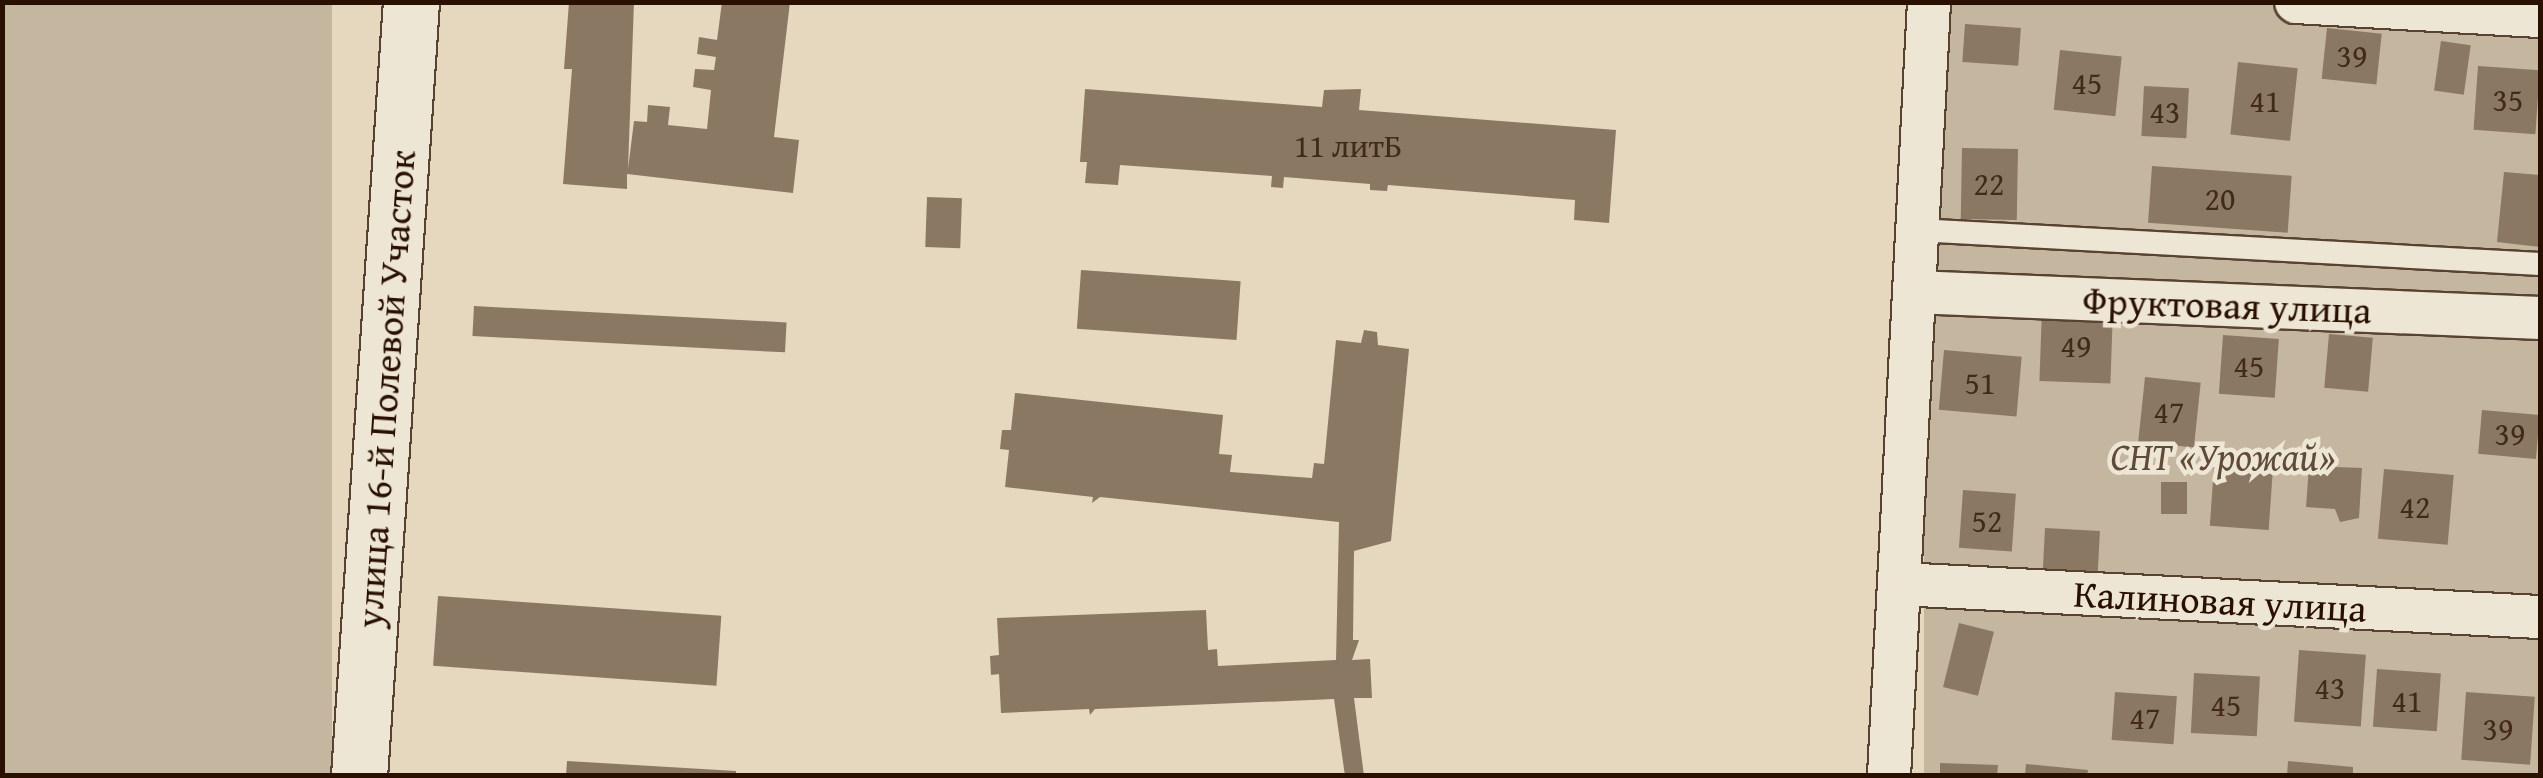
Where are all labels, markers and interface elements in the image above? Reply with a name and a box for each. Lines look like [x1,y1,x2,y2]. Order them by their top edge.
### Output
house number: 39 [2337,37,2367,75]
house number: 45 [2072,64,2102,102]
house number: 35 [2493,81,2523,119]
house number: 41 [2250,82,2280,120]
house number: 43 [2150,93,2180,131]
house number: 11 литБ [1294,127,1402,165]
street label: улица 16-й Полевой Участок [346,148,424,630]
house number: 22 [1974,165,2004,203]
house number: 20 [2205,180,2235,218]
street label: Фруктовая улица [2082,277,2372,333]
house number: 49 [2061,327,2091,365]
house number: 45 [2234,347,2264,385]
house number: 51 [1965,364,1995,402]
house number: 47 [2154,393,2184,431]
house number: 39 [2495,415,2525,453]
park label: СНТ «Урожай» [2110,434,2336,480]
house number: 42 [2400,488,2430,526]
house number: 52 [1972,502,2002,540]
street label: Калиновая улица [2072,571,2368,631]
house number: 43 [2315,669,2345,707]
house number: 41 [2392,682,2422,720]
house number: 45 [2211,686,2241,724]
house number: 47 [2130,699,2160,737]
house number: 39 [2483,710,2513,748]

